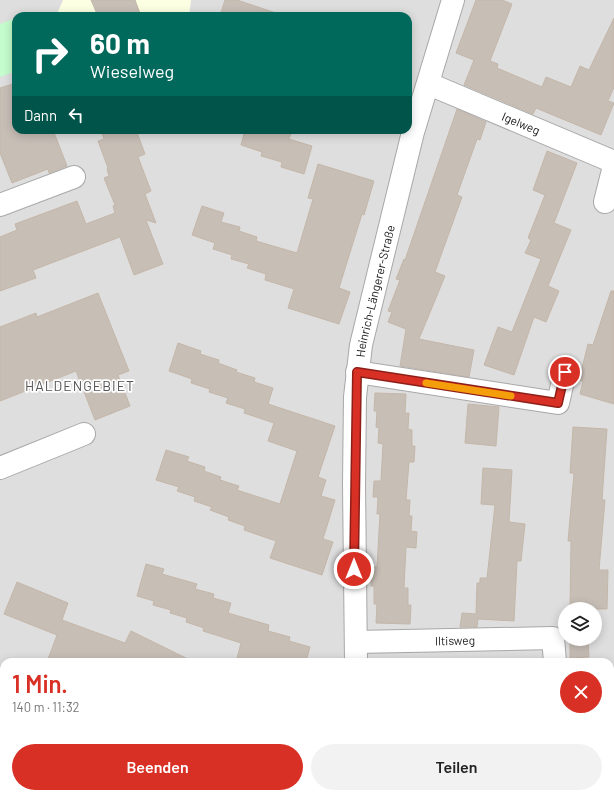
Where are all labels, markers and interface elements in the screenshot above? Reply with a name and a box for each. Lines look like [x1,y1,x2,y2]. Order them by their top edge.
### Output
text: 60 m [90,26,150,60]
icon: right [24,28,76,80]
text: Wieselweg [90,60,174,82]
icon: left [65,104,87,126]
text: Dann [24,106,57,124]
street label: Igelweg [500,109,542,137]
street label: Heinrich-Längerer-Straße [353,223,397,358]
pin [548,355,582,389]
icon: arrive [554,361,576,383]
district label: HALDENGEBIET [25,377,135,394]
position arrow [333,548,375,590]
map controls [558,602,602,646]
button: layers [558,602,602,646]
street label: Iltisweg [435,633,475,647]
text: 1 Min. [12,669,68,698]
button: close [560,671,602,713]
text: 140 m · 11:32 [12,699,80,715]
button: Beenden [12,744,303,790]
button: Teilen [311,744,602,790]

